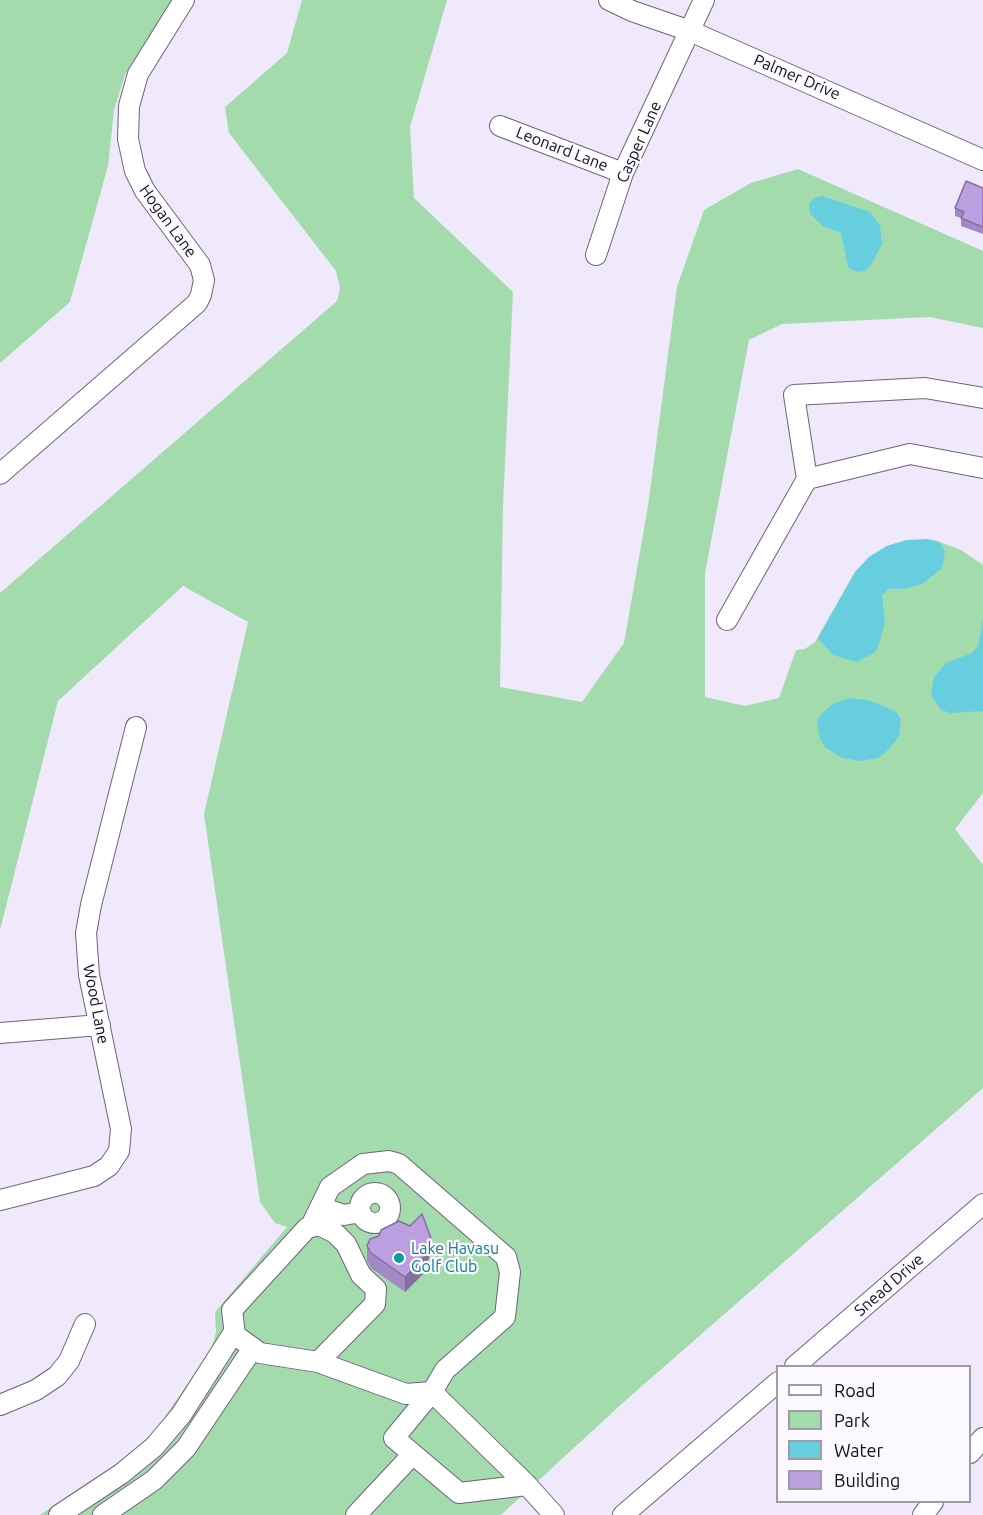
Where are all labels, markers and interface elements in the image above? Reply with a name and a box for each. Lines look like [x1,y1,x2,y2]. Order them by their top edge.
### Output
street label: Palmer Drive [751,50,843,104]
street label: Casper Lane [612,98,666,186]
street label: Leonard Lane [513,123,611,175]
street label: Hogan Lane [135,181,201,261]
street label: Wood Lane [79,963,113,1045]
place label: Lake Havasu Golf Club [411,1239,499,1277]
street label: Snead Drive [850,1250,928,1320]
marker: Lake Havasu Golf Club [392,1251,406,1265]
legend [776,1365,971,1503]
text: Road [834,1380,876,1400]
text: Park [834,1410,870,1430]
text: Water [834,1440,883,1460]
text: Building [834,1470,900,1490]

